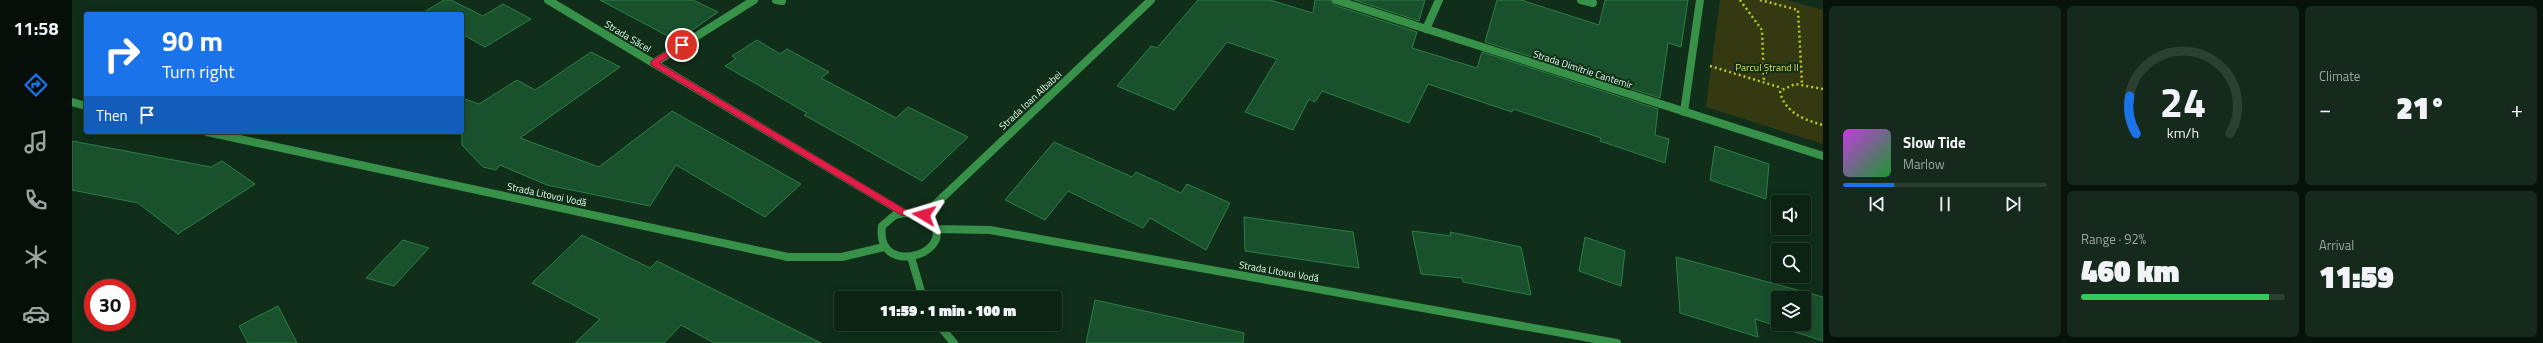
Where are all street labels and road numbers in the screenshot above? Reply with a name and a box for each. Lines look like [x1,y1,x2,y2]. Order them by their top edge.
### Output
street label: Strada Săcel [602,17,654,56]
street label: Strada Dimitrie Cantemir [1531,46,1635,93]
street label: Strada Ioan Albabei [996,67,1065,134]
street label: Strada Litovoi Vodă [506,179,588,210]
street label: Strada Litovoi Vodă [1238,257,1320,286]

